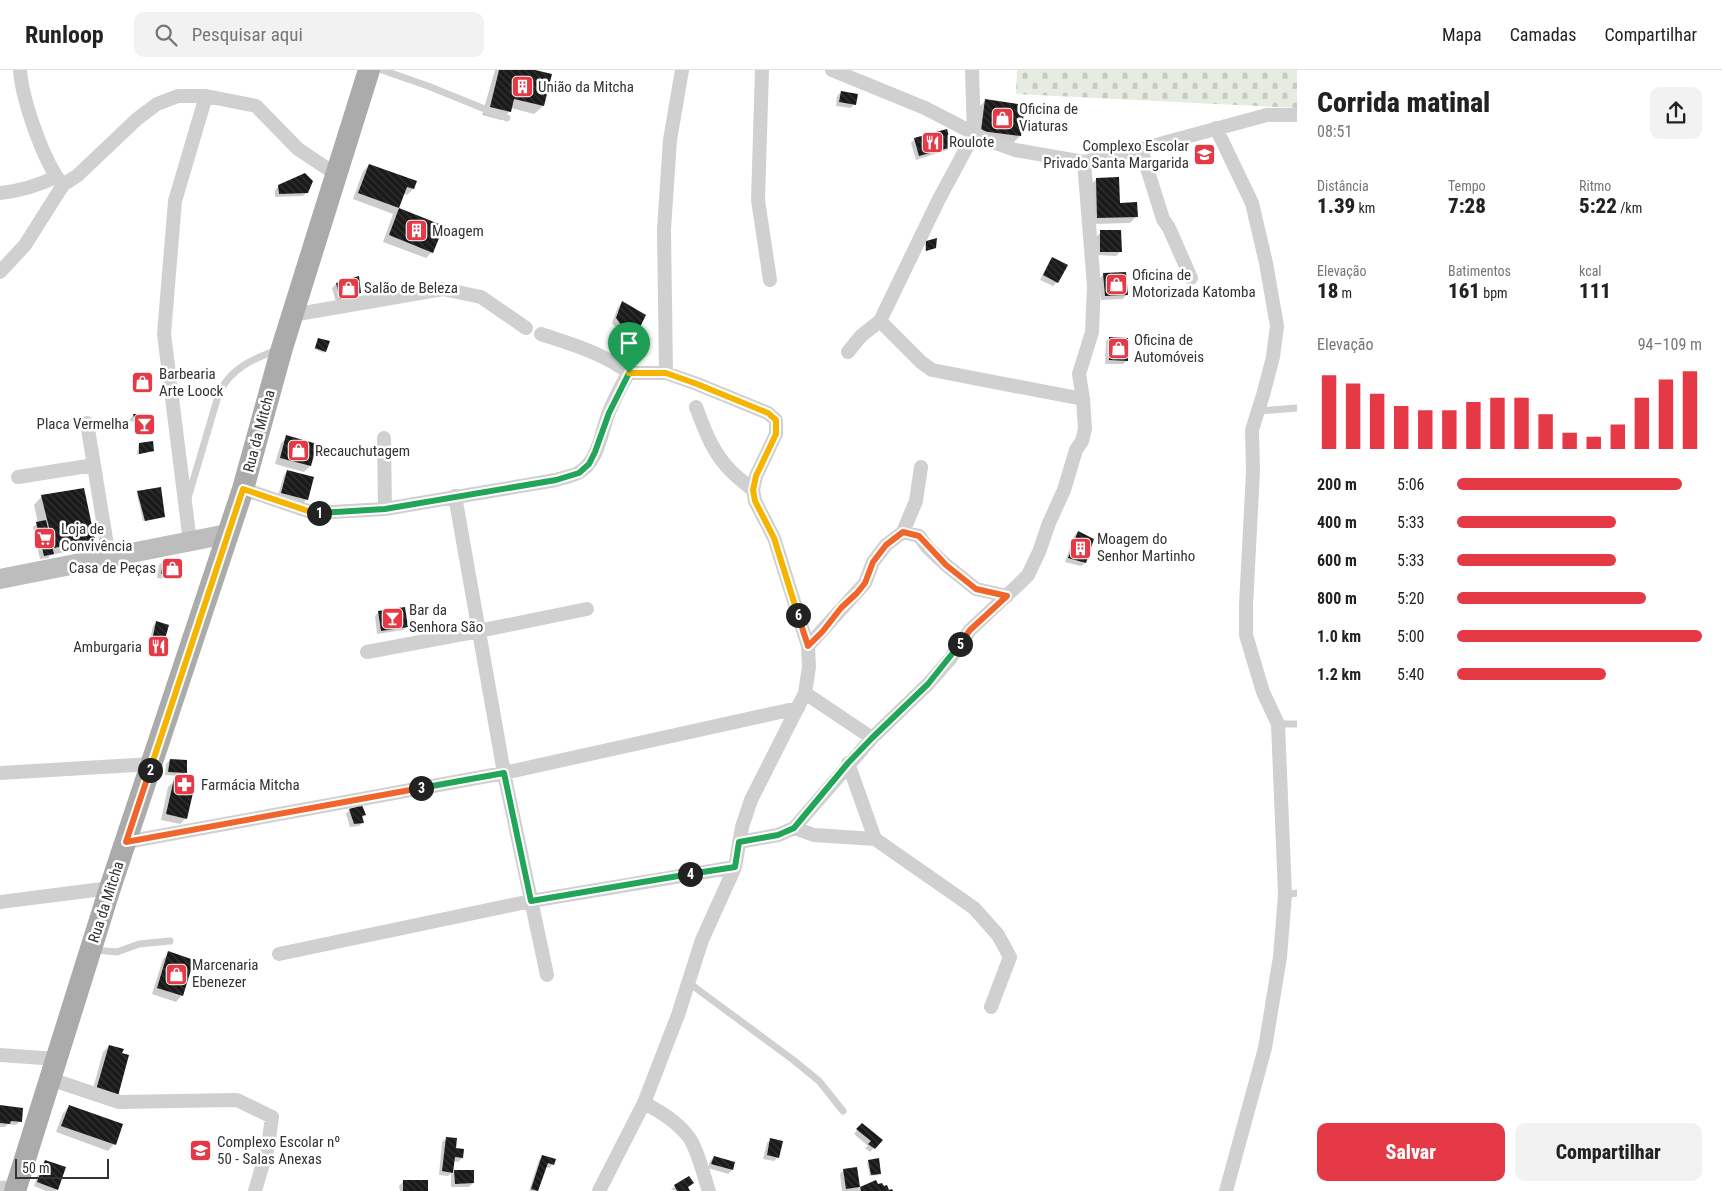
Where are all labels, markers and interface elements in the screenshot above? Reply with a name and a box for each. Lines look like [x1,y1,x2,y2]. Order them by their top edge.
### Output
search box [134,12,484,57]
text: Runloop [25,21,104,49]
icon: search [152,21,180,49]
text: Pesquisar aqui [192,23,303,46]
text: Mapa [1442,24,1482,45]
text: Camadas [1510,24,1576,45]
text: Compartilhar [1604,24,1697,45]
building icon: União da Mitcha [510,75,534,99]
place label: União da Mitcha [538,78,634,96]
text: Corrida matinal [1317,86,1490,119]
button: share [1650,87,1702,139]
place label: Oficina de Viaturas [1019,100,1078,135]
shop icon: Oficina de Viaturas [991,106,1015,130]
text: 08:51 [1317,122,1352,141]
restaurant icon: Roulote [921,130,945,154]
place label: Roulote [949,133,994,151]
place label: Complexo Escolar Privado Santa Margarida [1043,137,1189,172]
school or university icon: Complexo Escolar Privado Santa Margarida [1193,143,1217,167]
text: Distância [1317,178,1369,194]
text: Tempo [1448,178,1486,194]
text: Ritmo [1579,178,1611,194]
text: 1.39 [1317,194,1355,218]
text: 7:28 [1448,194,1486,218]
text: 5:22 [1579,194,1617,218]
text: km [1355,200,1375,216]
text: /km [1617,200,1642,216]
building icon: Moagem [404,219,428,243]
place label: Moagem [432,222,484,240]
text: Elevação [1317,263,1366,279]
text: Batimentos [1448,263,1511,279]
text: kcal [1579,263,1602,279]
place label: Oficina de Motorizada Katomba [1132,266,1256,301]
shop icon: Oficina de Motorizada Katomba [1104,272,1128,296]
shop icon: Salão de Beleza [336,276,360,300]
place label: Salão de Beleza [364,279,458,297]
text: 18 [1317,279,1338,303]
text: 161 [1448,279,1480,303]
text: 111 [1579,279,1611,303]
text: m [1338,285,1352,301]
text: bpm [1480,285,1508,301]
pin [608,322,650,373]
icon: arrive [615,329,643,357]
place label: Oficina de Automóveis [1134,331,1204,366]
text: Elevação [1317,335,1374,354]
text: 94–109 m [1638,335,1702,354]
shop icon: Oficina de Automóveis [1106,337,1130,361]
place label: Barbearia Arte Loock [159,365,224,400]
shop icon: Barbearia Arte Loock [131,371,155,395]
street label: Rua da Mitcha [239,388,279,474]
bar icon: Placa Vermelha [133,412,157,436]
place label: Placa Vermelha [37,415,129,433]
shop icon: Recauchutagem [287,439,311,463]
place label: Recauchutagem [315,442,410,460]
text: 200 m [1317,475,1357,494]
text: 5:06 [1397,475,1424,494]
pin: 1 [306,500,332,526]
text: 1 [316,505,323,521]
text: 400 m [1317,513,1357,532]
text: 5:33 [1397,513,1424,532]
place label: Loja de Convivência [61,520,132,555]
supermarket icon: Loja de Convivência [33,526,57,550]
place label: Moagem do Senhor Martinho [1097,530,1195,565]
building icon: Moagem do Senhor Martinho [1069,536,1093,560]
text: 600 m [1317,551,1357,570]
text: 5:33 [1397,551,1424,570]
shop icon: Casa de Peças [160,556,184,580]
place label: Casa de Peças [69,559,156,577]
text: 800 m [1317,589,1357,608]
text: 5:20 [1397,589,1424,608]
place label: Bar da Senhora São [409,601,483,636]
pin: 6 [786,602,810,628]
bar icon: Bar da Senhora São [381,607,405,631]
text: 6 [795,607,802,623]
text: 1.0 km [1317,627,1361,646]
text: 5:00 [1397,627,1424,646]
pin: 5 [948,632,972,656]
restaurant icon: Amburgaria [146,635,170,659]
text: 5 [957,636,964,652]
place label: Amburgaria [73,638,142,656]
text: 1.2 km [1317,665,1361,684]
text: 5:40 [1397,665,1424,684]
pin: 2 [138,758,162,782]
text: 2 [147,762,154,778]
pharmacy icon: Farmácia Mitcha [173,773,197,797]
place label: Farmácia Mitcha [201,776,300,794]
pin: 3 [408,776,434,800]
text: 3 [418,780,425,796]
street label: Rua da Mitcha [84,859,128,945]
pin: 4 [678,862,702,886]
text: 4 [687,866,694,882]
place label: Marcenaria Ebenezer [192,956,259,991]
shop icon: Marcenaria Ebenezer [164,962,188,986]
button: Salvar [1317,1123,1505,1181]
button: Compartilhar [1515,1123,1702,1181]
place label: Complexo Escolar nº 50 - Salas Anexas [217,1133,340,1168]
school or university icon: Complexo Escolar nº 50 - Salas Anexas [189,1139,213,1163]
scale bar [15,1156,109,1179]
text: 50 m [22,1160,50,1176]

